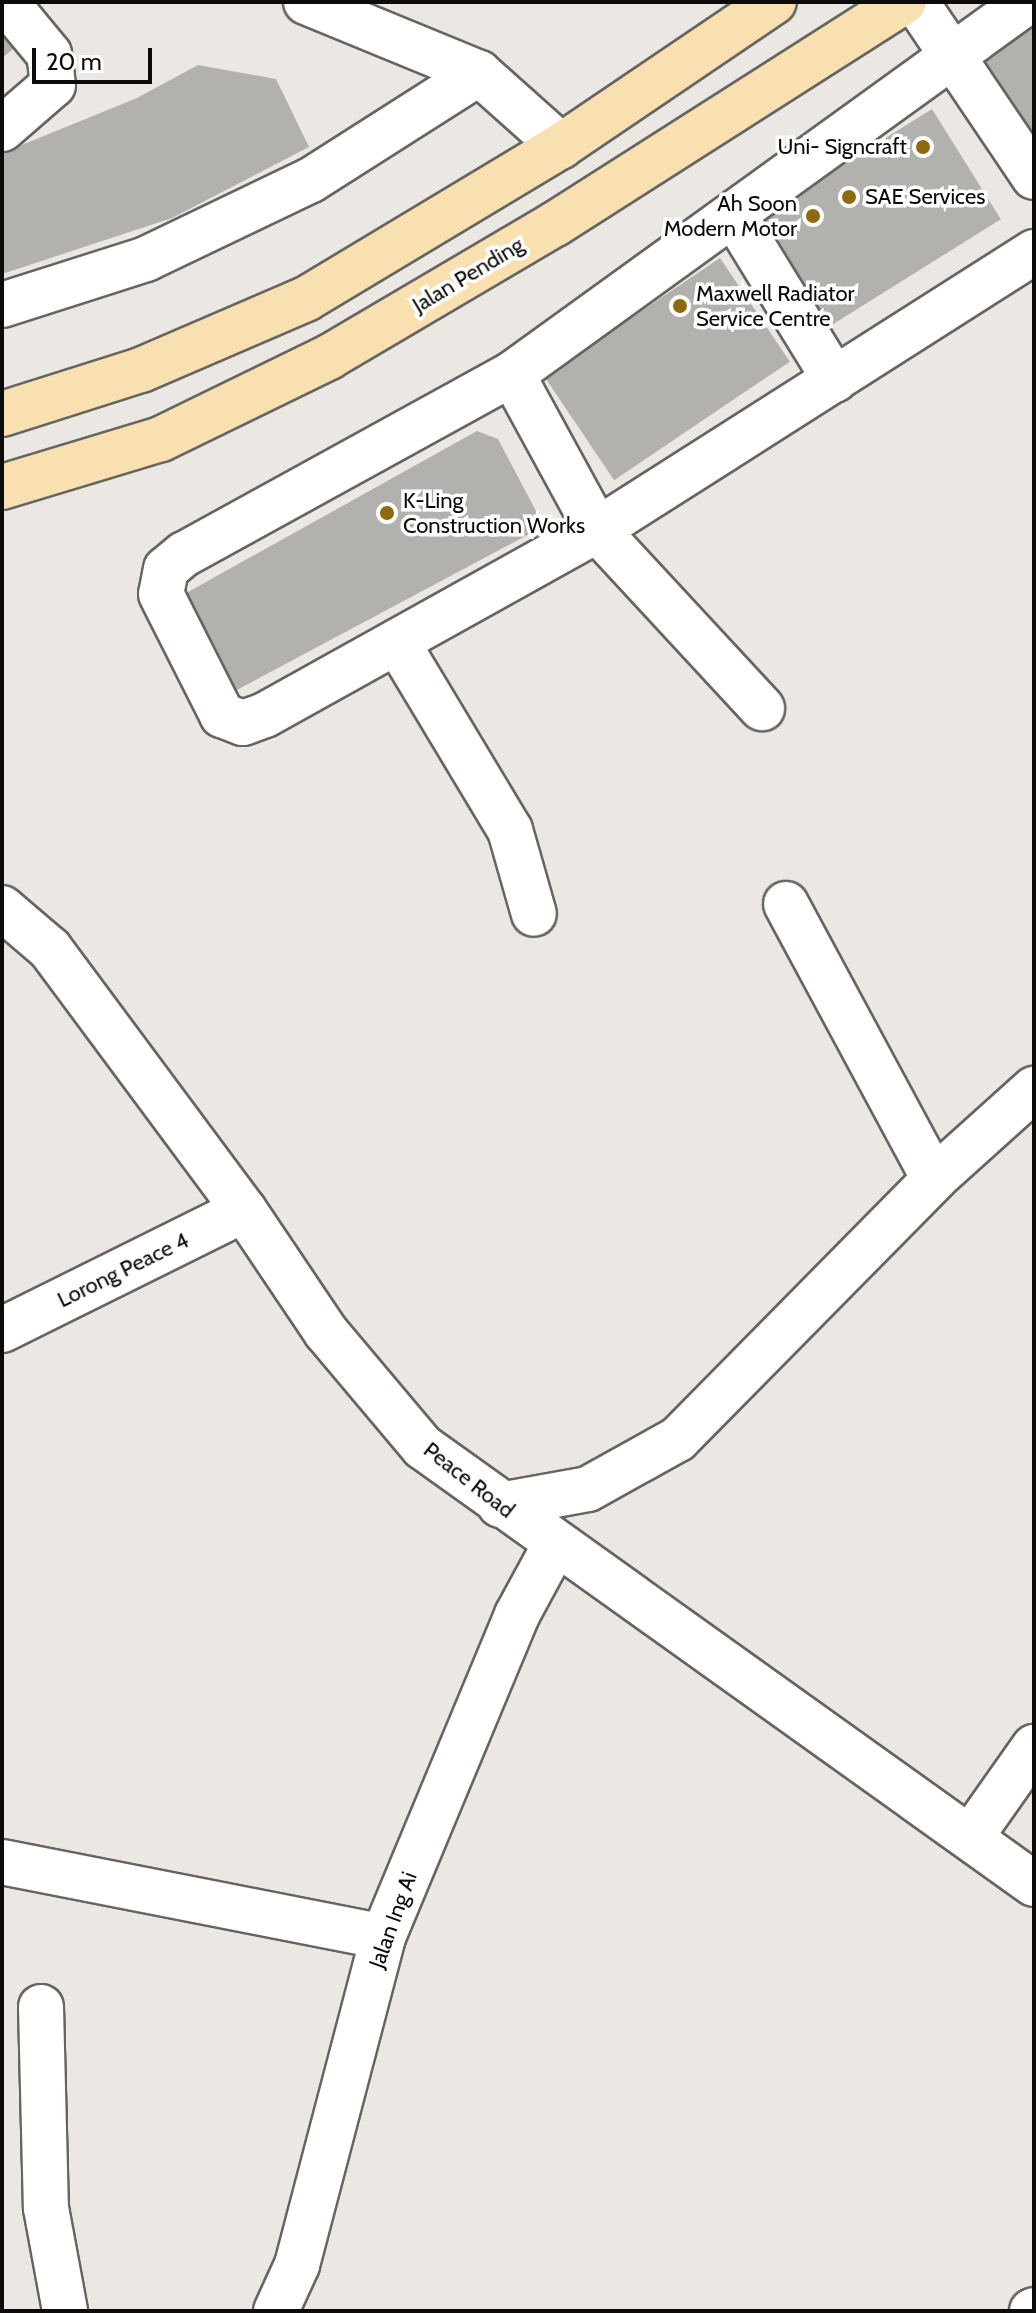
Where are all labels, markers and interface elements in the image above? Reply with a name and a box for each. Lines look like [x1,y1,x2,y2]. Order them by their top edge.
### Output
scale bar [36,32,156,82]
text: 20 m [46,47,102,76]
place label: Uni- Signcraft [778,134,907,160]
marker: Uni- Signcraft [914,138,932,156]
place label: SAE Services [865,184,985,210]
marker: SAE Services [840,188,858,206]
place label: Ah Soon Modern Motor [664,190,797,242]
marker: Ah Soon Modern Motor [804,207,822,225]
street label: Jalan Pending [408,232,528,318]
place label: Maxwell Radiator Service Centre [696,280,854,332]
marker: Maxwell Radiator Service Centre [671,297,689,315]
place label: K-Ling Construction Works [403,487,585,538]
marker: K-Ling Construction Works [378,504,396,522]
street label: Lorong Peace 4 [53,1227,193,1313]
street label: Peace Road [418,1436,520,1524]
street label: Jalan Ing Ai [363,1868,423,1972]

